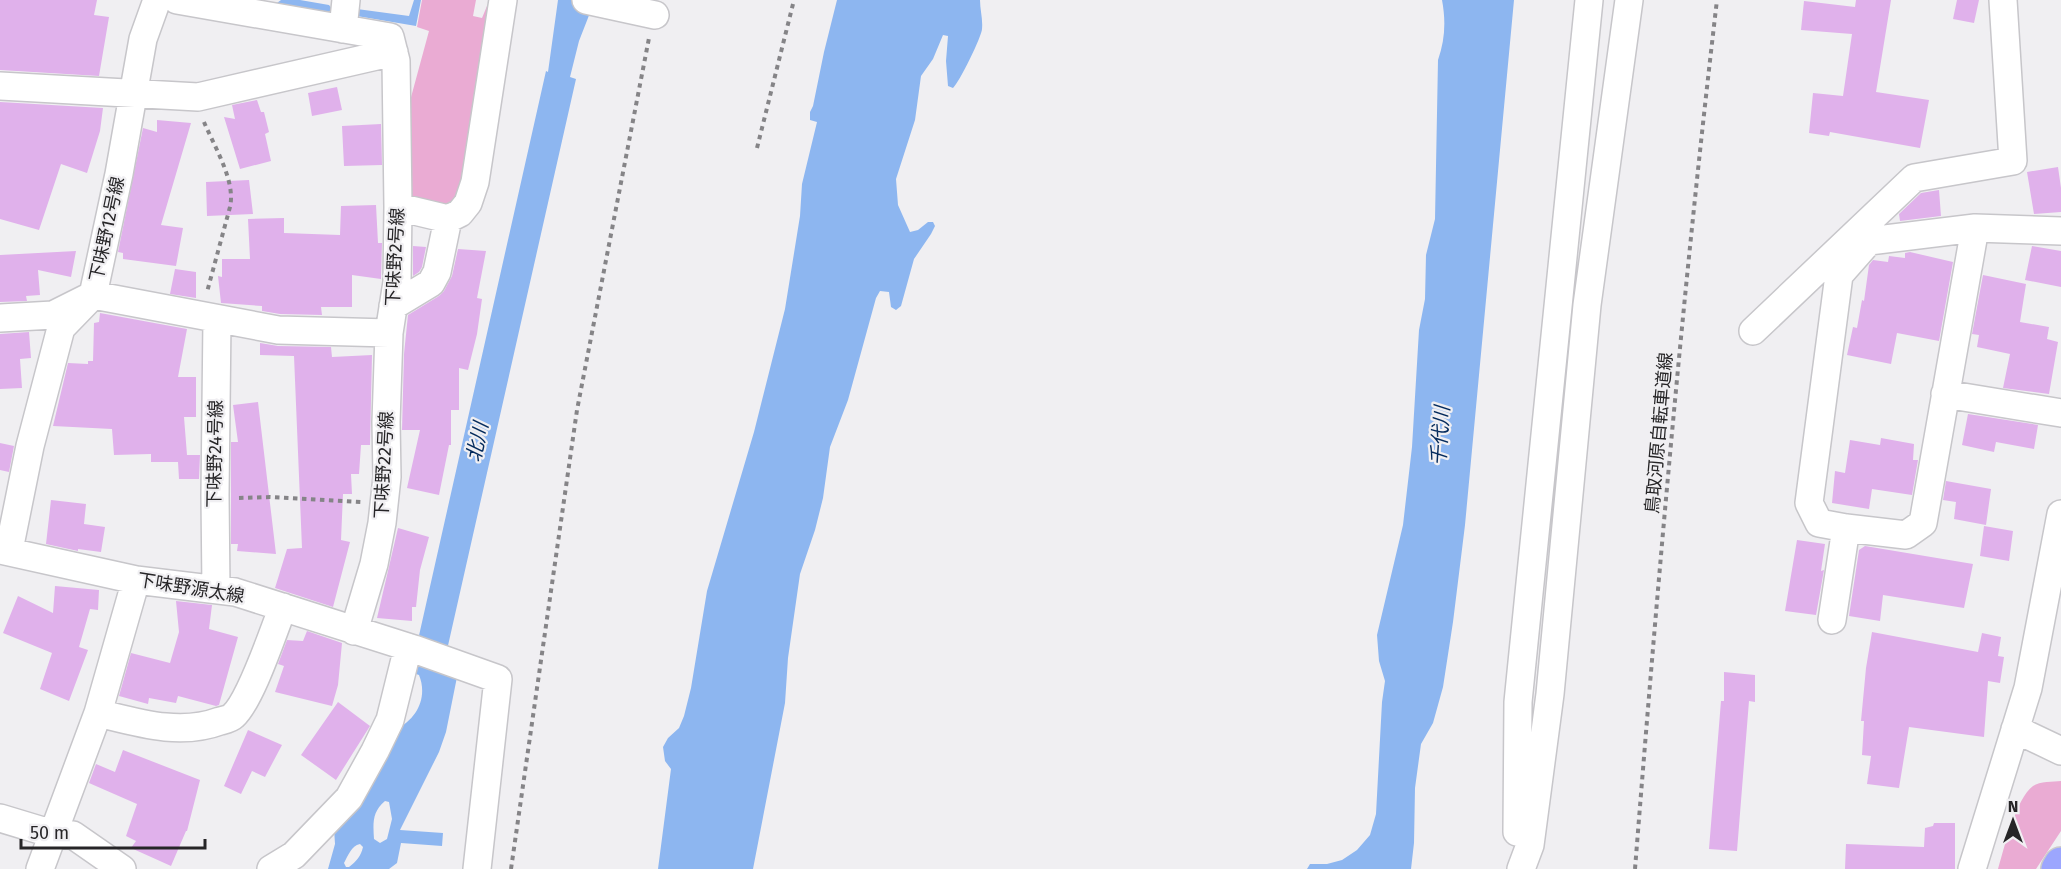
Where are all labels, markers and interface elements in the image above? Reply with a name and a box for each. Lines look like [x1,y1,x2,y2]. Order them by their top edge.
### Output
street label: 下味野12号線 [85,175,129,283]
street label: 下味野2号線 [381,207,409,307]
street label: 鳥取河原自転車道線 [1641,351,1677,515]
street label: 下味野24号線 [203,400,227,508]
water label: 千代川 [1426,403,1454,467]
street label: 下味野22号線 [370,411,398,519]
water label: 北川 [461,418,493,464]
street label: 下味野源太線 [136,569,246,607]
north arrow [1983,791,2043,851]
text: N [2008,797,2018,816]
scale bar [21,812,206,850]
text: 50 m [30,822,69,844]

